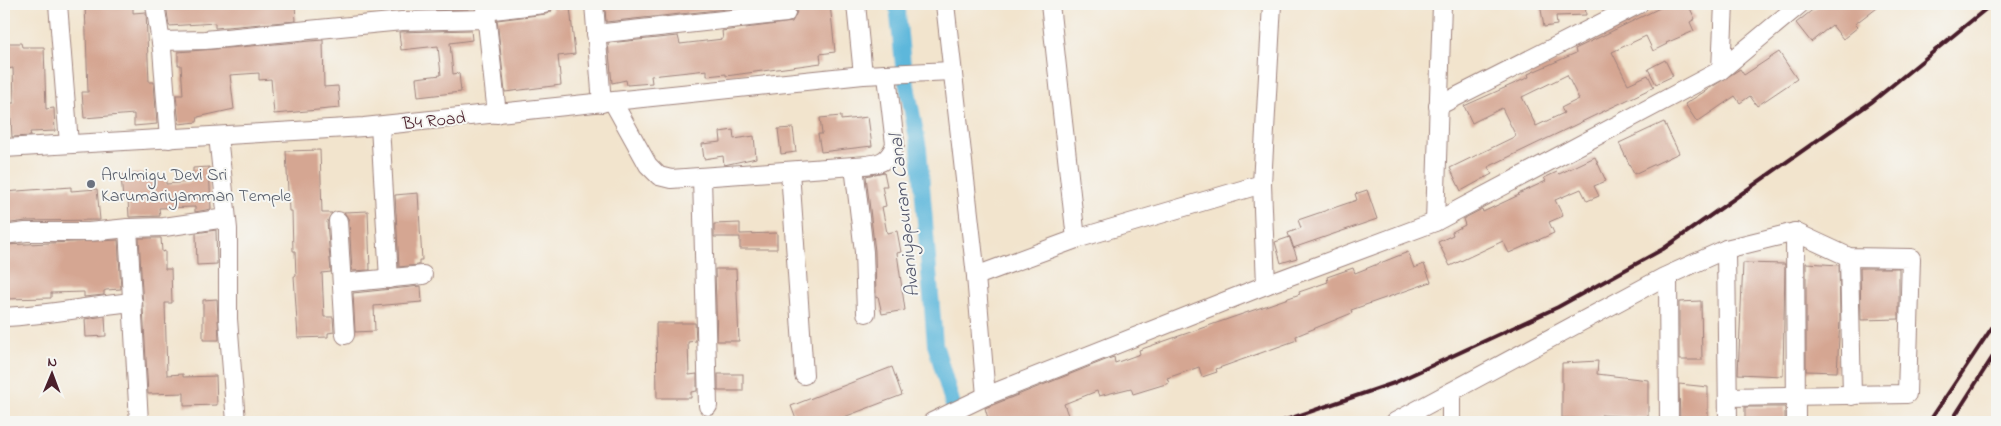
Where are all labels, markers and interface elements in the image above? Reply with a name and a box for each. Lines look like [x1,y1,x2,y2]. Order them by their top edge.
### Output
street label: B4 Road [400,106,467,138]
water label: Avaniyapuram Canal [883,130,927,298]
place label: Arulmigu Devi Sri Karumariyamman Temple [101,163,292,210]
marker: Arulmigu Devi Sri Karumariyamman Temple [85,178,97,190]
north arrow [28,348,78,398]
text: N [47,352,57,373]

